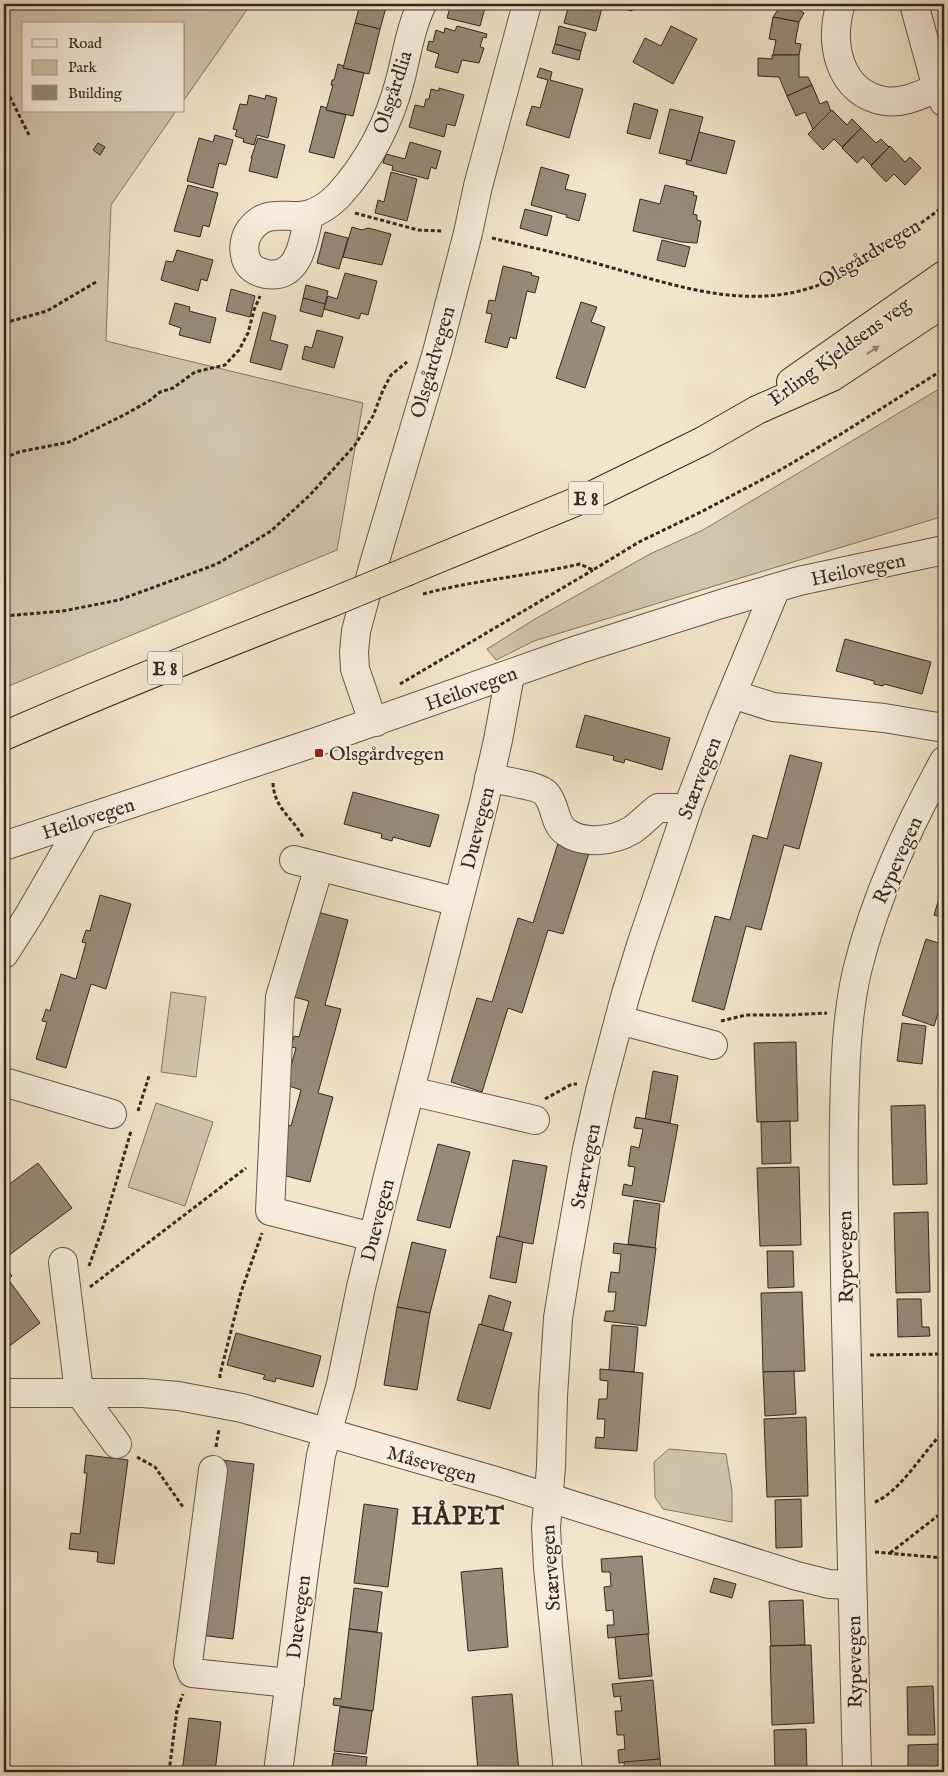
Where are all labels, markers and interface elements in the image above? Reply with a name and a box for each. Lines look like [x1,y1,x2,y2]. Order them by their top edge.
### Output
legend [22,22,185,112]
text: Road [68,34,103,53]
street label: Olsgårdlia [368,47,419,137]
text: Park [68,58,98,77]
text: Building [68,84,123,103]
street label: Olsgårdvegen [814,214,926,295]
street label: Erling Kjeldsens veg [764,292,917,412]
street label: Olsgårdvegen [406,303,461,421]
one-way arrow [866,345,880,355]
road number: E 8 [568,482,604,514]
street label: Heilovegen [809,548,908,593]
road number: E 8 [148,651,182,684]
street label: Heilovegen [422,661,521,718]
street label: Stærvegen [673,733,728,823]
place label: Olsgårdvegen [329,742,444,767]
marker: Olsgårdvegen [313,747,325,759]
street label: Duevegen [456,784,501,872]
street label: Heilovegen [39,793,138,846]
street label: Rypevegen [868,813,929,908]
street label: Stærvegen [566,1121,607,1211]
street label: Duevegen [356,1176,401,1264]
street label: Rypevegen [833,1210,860,1304]
street label: Måsevegen [384,1441,480,1490]
district label: HÅPET [411,1500,505,1533]
street label: Stærvegen [536,1524,567,1612]
street label: Duevegen [282,1574,317,1661]
street label: Rypevegen [842,1615,869,1709]

